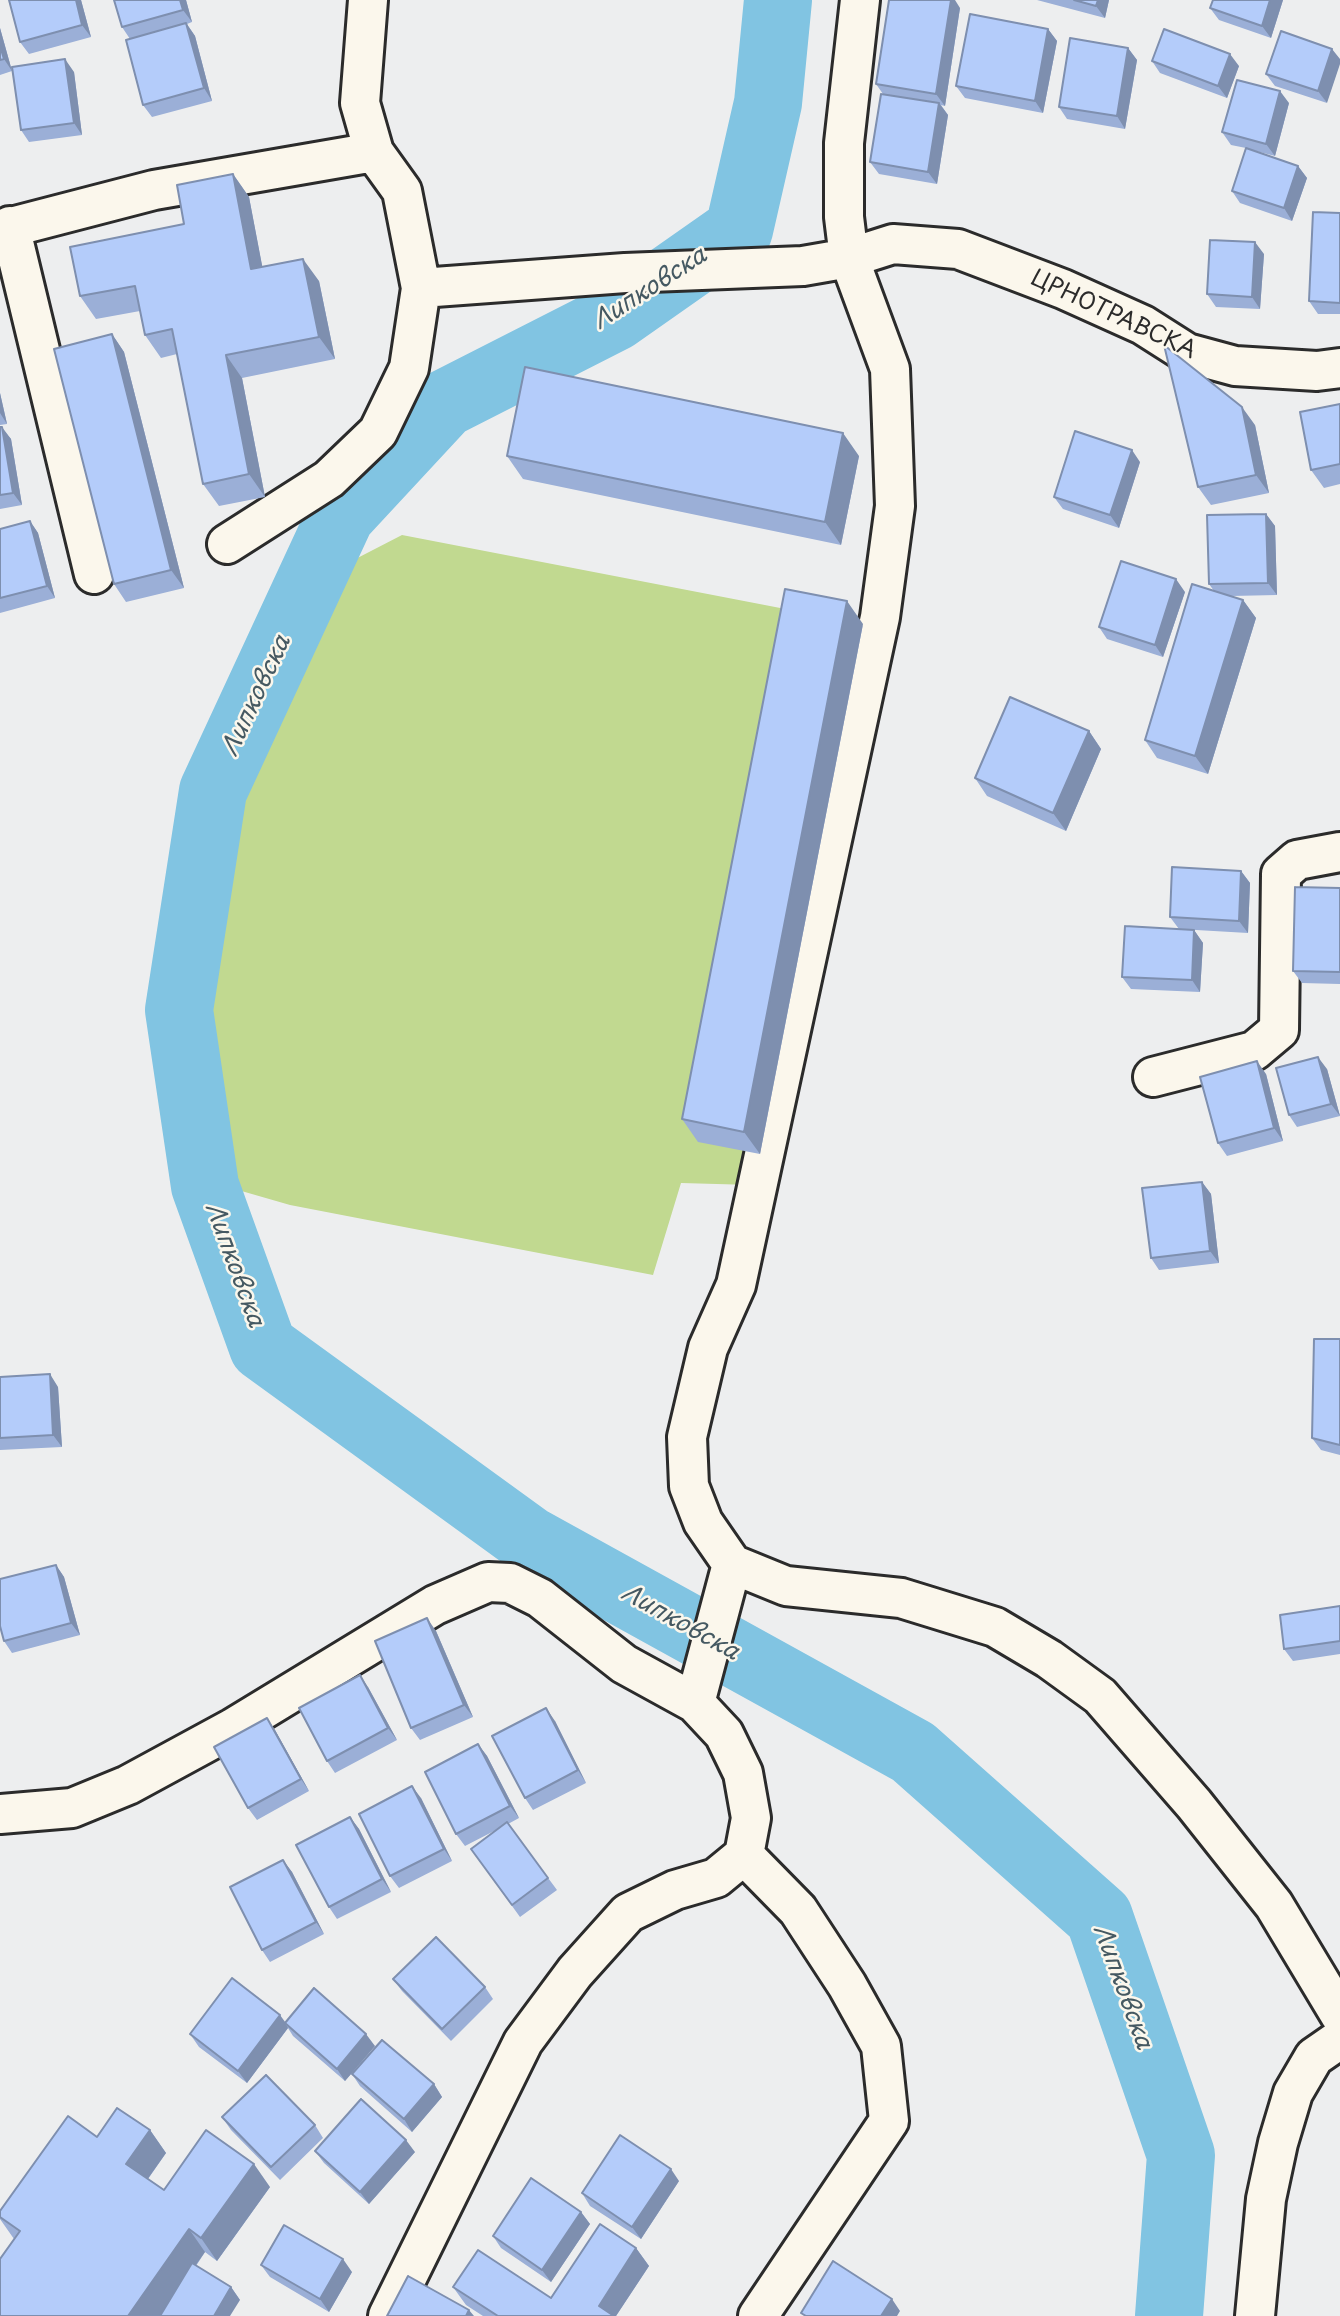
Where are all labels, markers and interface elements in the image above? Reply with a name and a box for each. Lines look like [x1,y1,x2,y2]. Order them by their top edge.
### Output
water label: Липковска [588,242,712,336]
street label: ЦРНОТРАВСКА [1026,265,1200,365]
water label: Липковска [217,631,297,761]
water label: Липковска [198,1199,270,1331]
water label: Липковска [616,1579,744,1667]
water label: Липковска [1086,1921,1158,2053]

